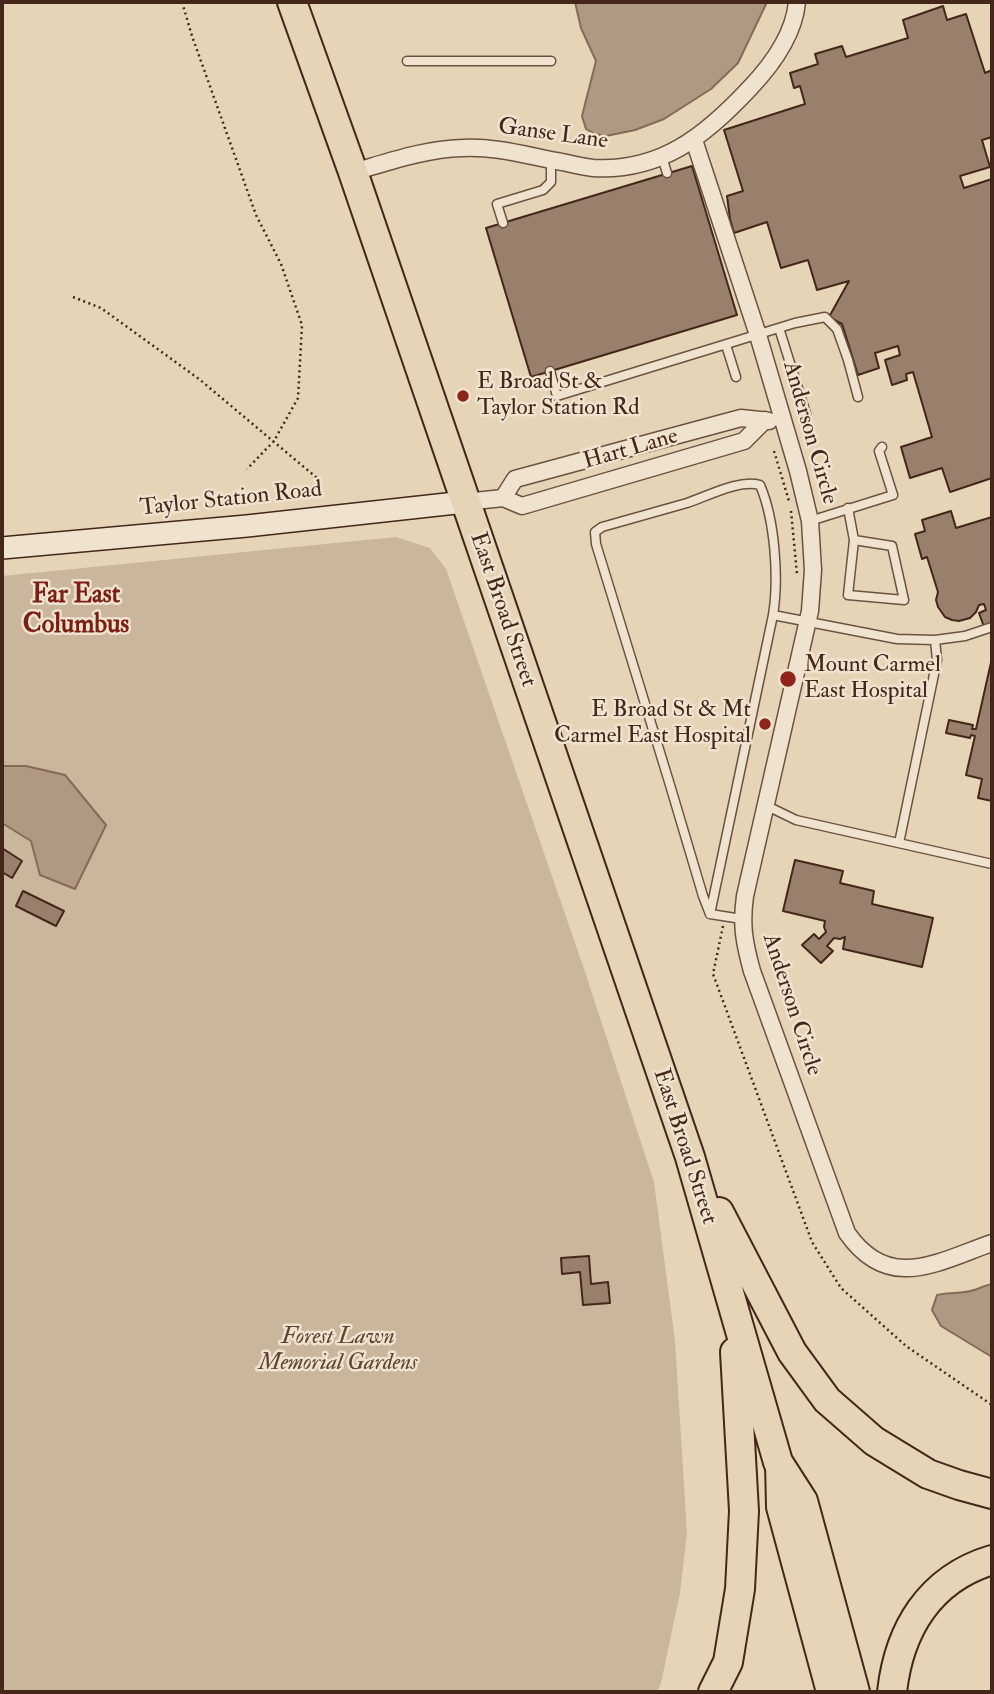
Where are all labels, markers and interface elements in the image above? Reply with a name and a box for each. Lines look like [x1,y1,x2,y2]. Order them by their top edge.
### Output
street label: Ganse Lane [496,114,610,156]
street label: Anderson Circle [775,358,843,508]
place label: E Broad St & Taylor Station Rd [477,369,640,423]
marker: E Broad St & Taylor Station Rd [455,388,471,404]
street label: Hart Lane [581,423,681,477]
street label: Taylor Station Road [139,477,323,523]
street label: East Broad Street [463,529,541,691]
district label: Far East Columbus [23,580,129,642]
place label: Mount Carmel East Hospital [804,652,941,706]
marker: Mount Carmel East Hospital [778,669,798,689]
place label: E Broad St & Mt Carmel East Hospital [554,697,751,751]
marker: E Broad St & Mt Carmel East Hospital [757,716,773,732]
street label: Anderson Circle [755,931,827,1079]
street label: East Broad Street [646,1066,722,1228]
park label: Forest Lawn Memorial Gardens [259,1324,417,1378]

